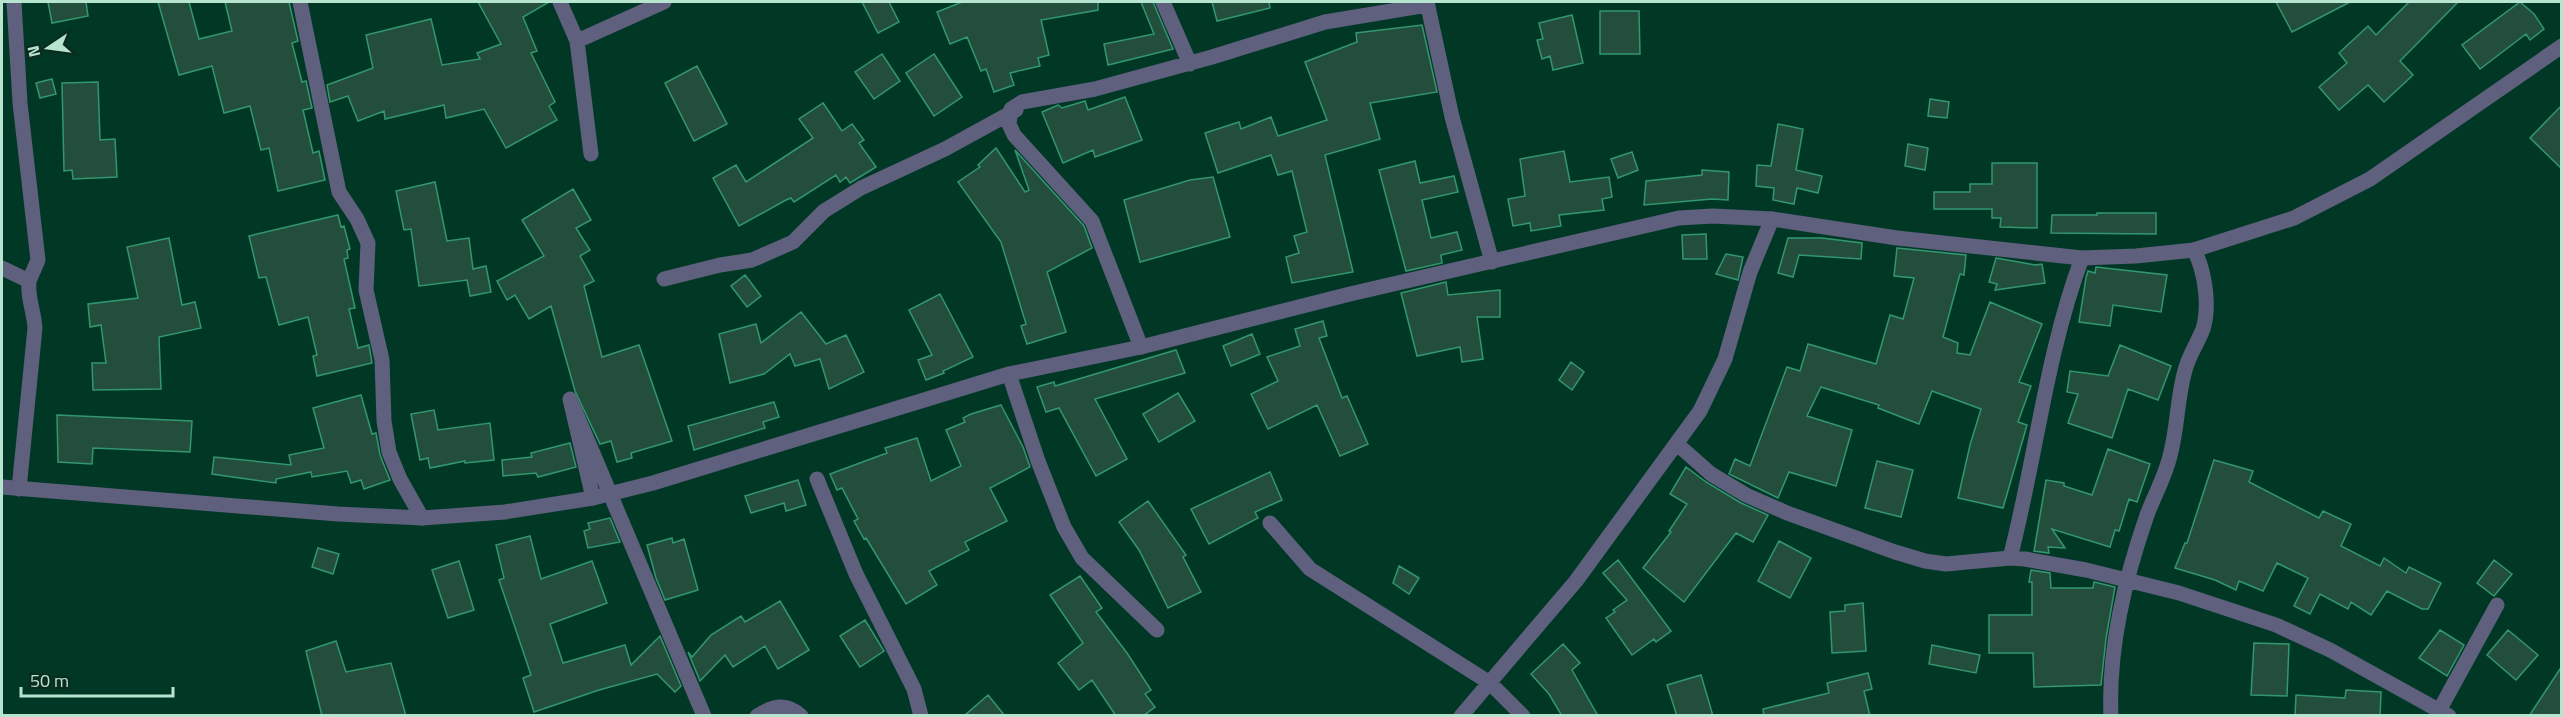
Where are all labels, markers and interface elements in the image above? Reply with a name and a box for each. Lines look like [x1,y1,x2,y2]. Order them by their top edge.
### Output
north arrow [18,18,78,78]
text: N [20,43,46,59]
scale bar [21,660,172,698]
text: 50 m [30,667,69,694]

